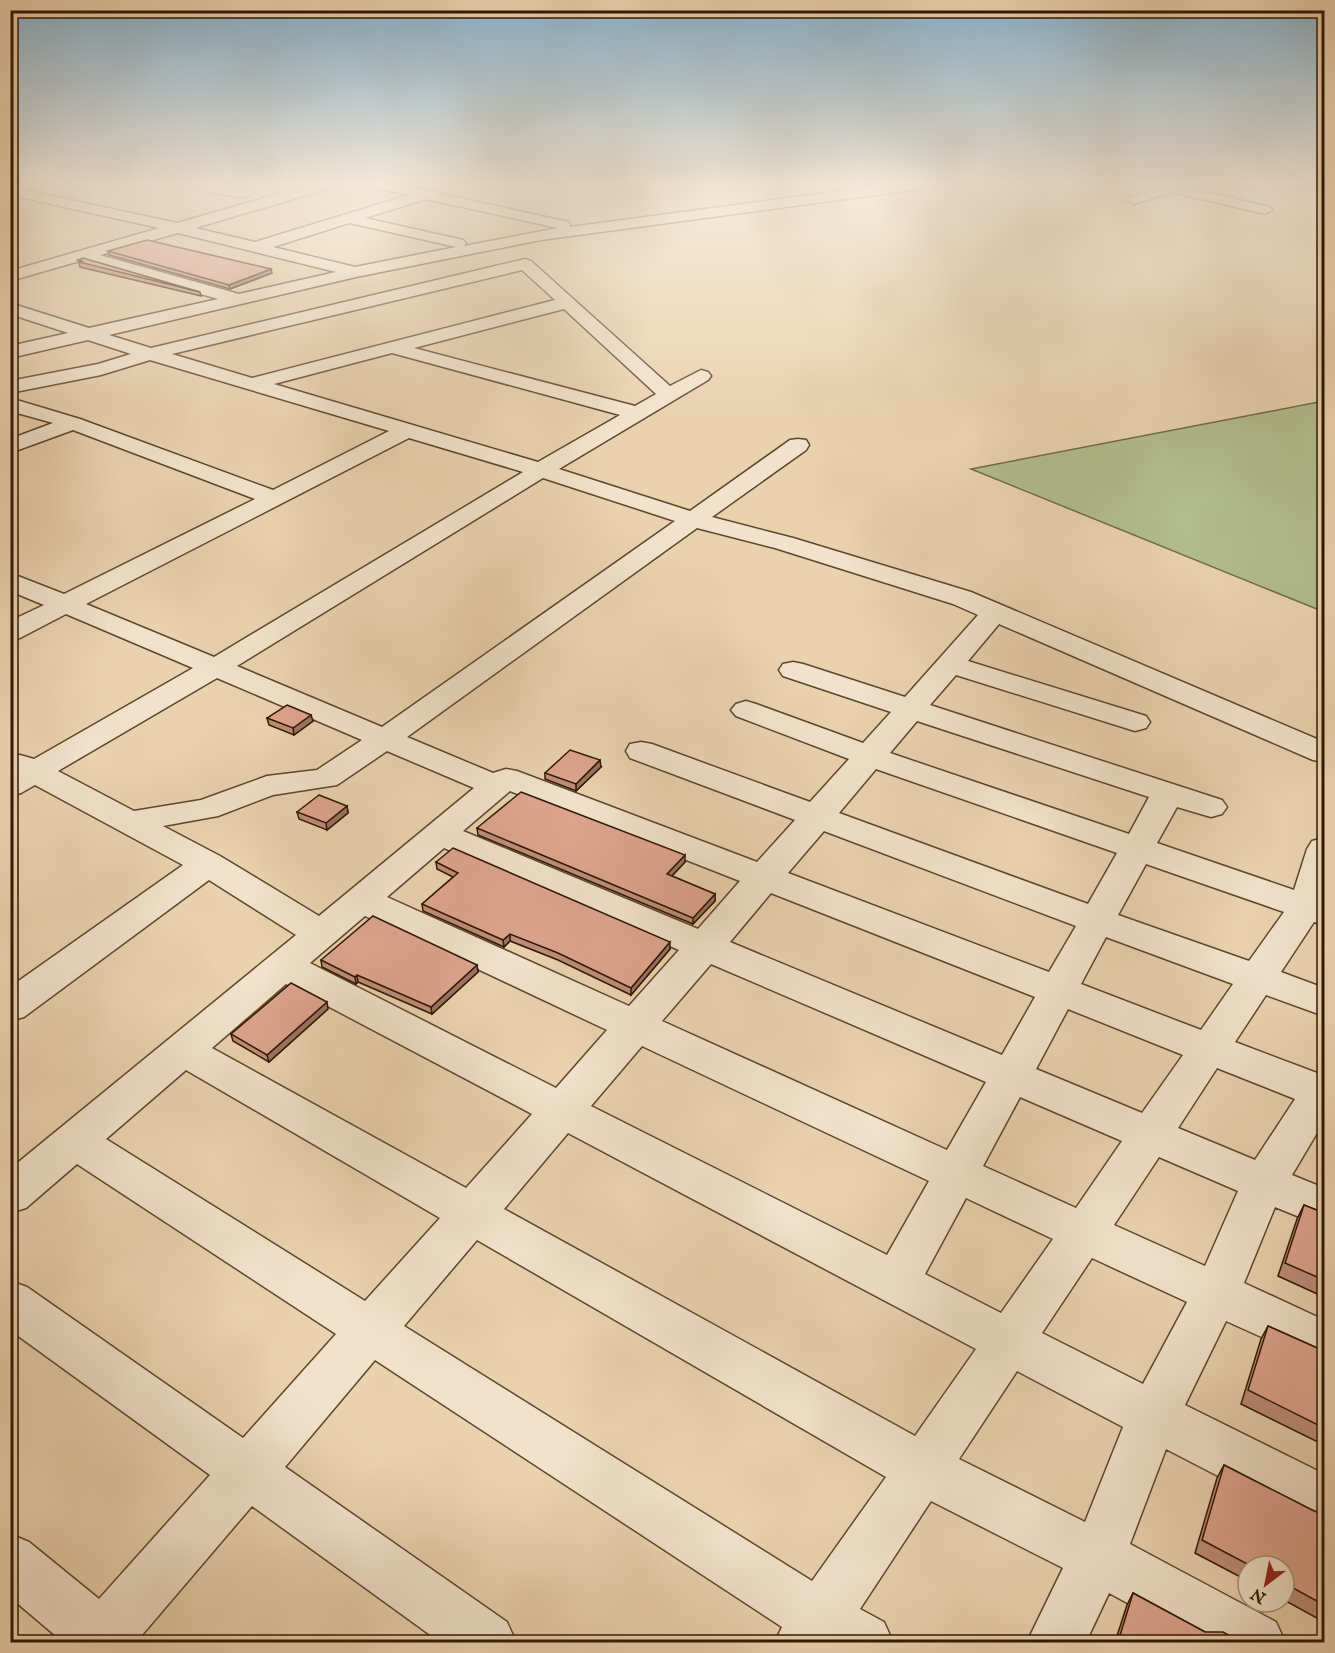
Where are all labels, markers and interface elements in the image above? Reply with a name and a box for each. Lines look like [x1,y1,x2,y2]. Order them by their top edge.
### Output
north arrow [1236,1554,1296,1614]
text: N [1248,1583,1271,1608]

